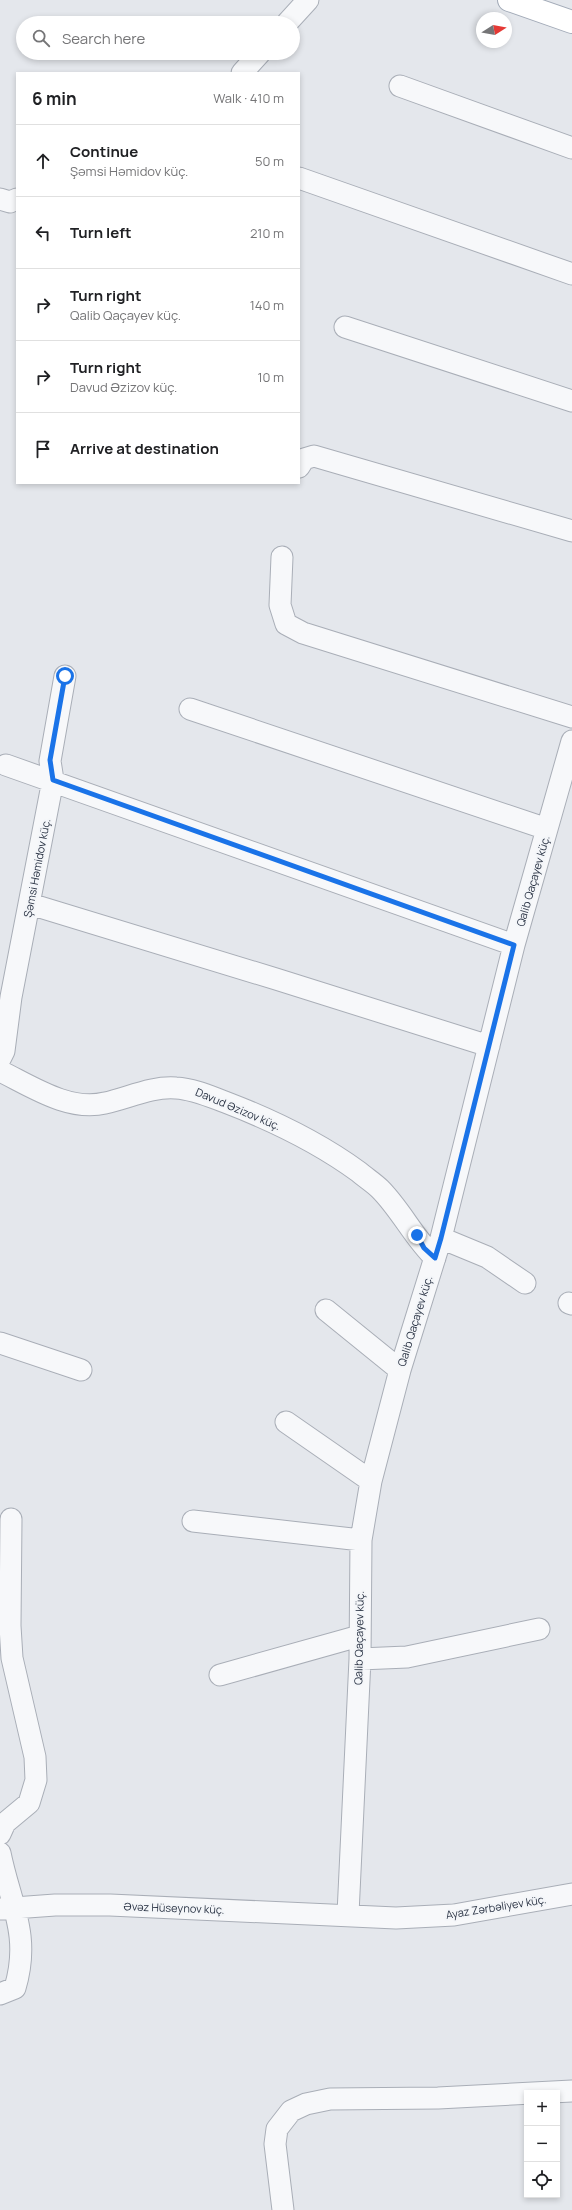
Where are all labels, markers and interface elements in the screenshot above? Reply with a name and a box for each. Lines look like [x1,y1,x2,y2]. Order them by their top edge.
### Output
north arrow [476,12,512,48]
search box [16,16,300,60]
icon: search [30,27,52,49]
text: Search here [62,28,145,49]
text: 6 min [32,87,77,110]
text: Walk · 410 m [213,89,284,107]
text: Continue [70,141,138,162]
icon: ahead [32,150,54,172]
text: 50 m [255,152,284,170]
text: Şəmsi Həmidov küç. [70,162,188,180]
icon: left [32,222,54,244]
text: Turn left [70,222,132,243]
text: 210 m [250,224,284,242]
text: Turn right [70,285,141,306]
icon: right [32,294,54,316]
text: 140 m [250,296,284,314]
text: Qalib Qaçayev küç. [70,306,181,324]
text: Turn right [70,357,141,378]
icon: right [32,366,54,388]
text: 10 m [257,368,284,386]
text: Davud Əzizov küç. [70,378,177,396]
icon: arrive [32,438,54,460]
text: Arrive at destination [70,438,219,459]
route start [56,667,74,685]
street label: Şəmsi Həmidov küç. [20,817,53,919]
street label: Qalib Qaçayev küç. [512,834,553,928]
street label: Davud Əzizov küç. [193,1084,283,1133]
route end [408,1226,426,1244]
street label: Qalib Qaçayev küç. [394,1274,435,1368]
street label: Qalib Qaçayev küç. [350,1591,367,1685]
street label: Ayaz Zərbəliyev küç. [445,1891,547,1922]
street label: Əvəz Hüseynov küç. [123,1898,225,1917]
map controls [524,2090,560,2198]
button: + [524,2090,560,2126]
button: − [524,2126,560,2162]
button: locate [524,2162,560,2198]

